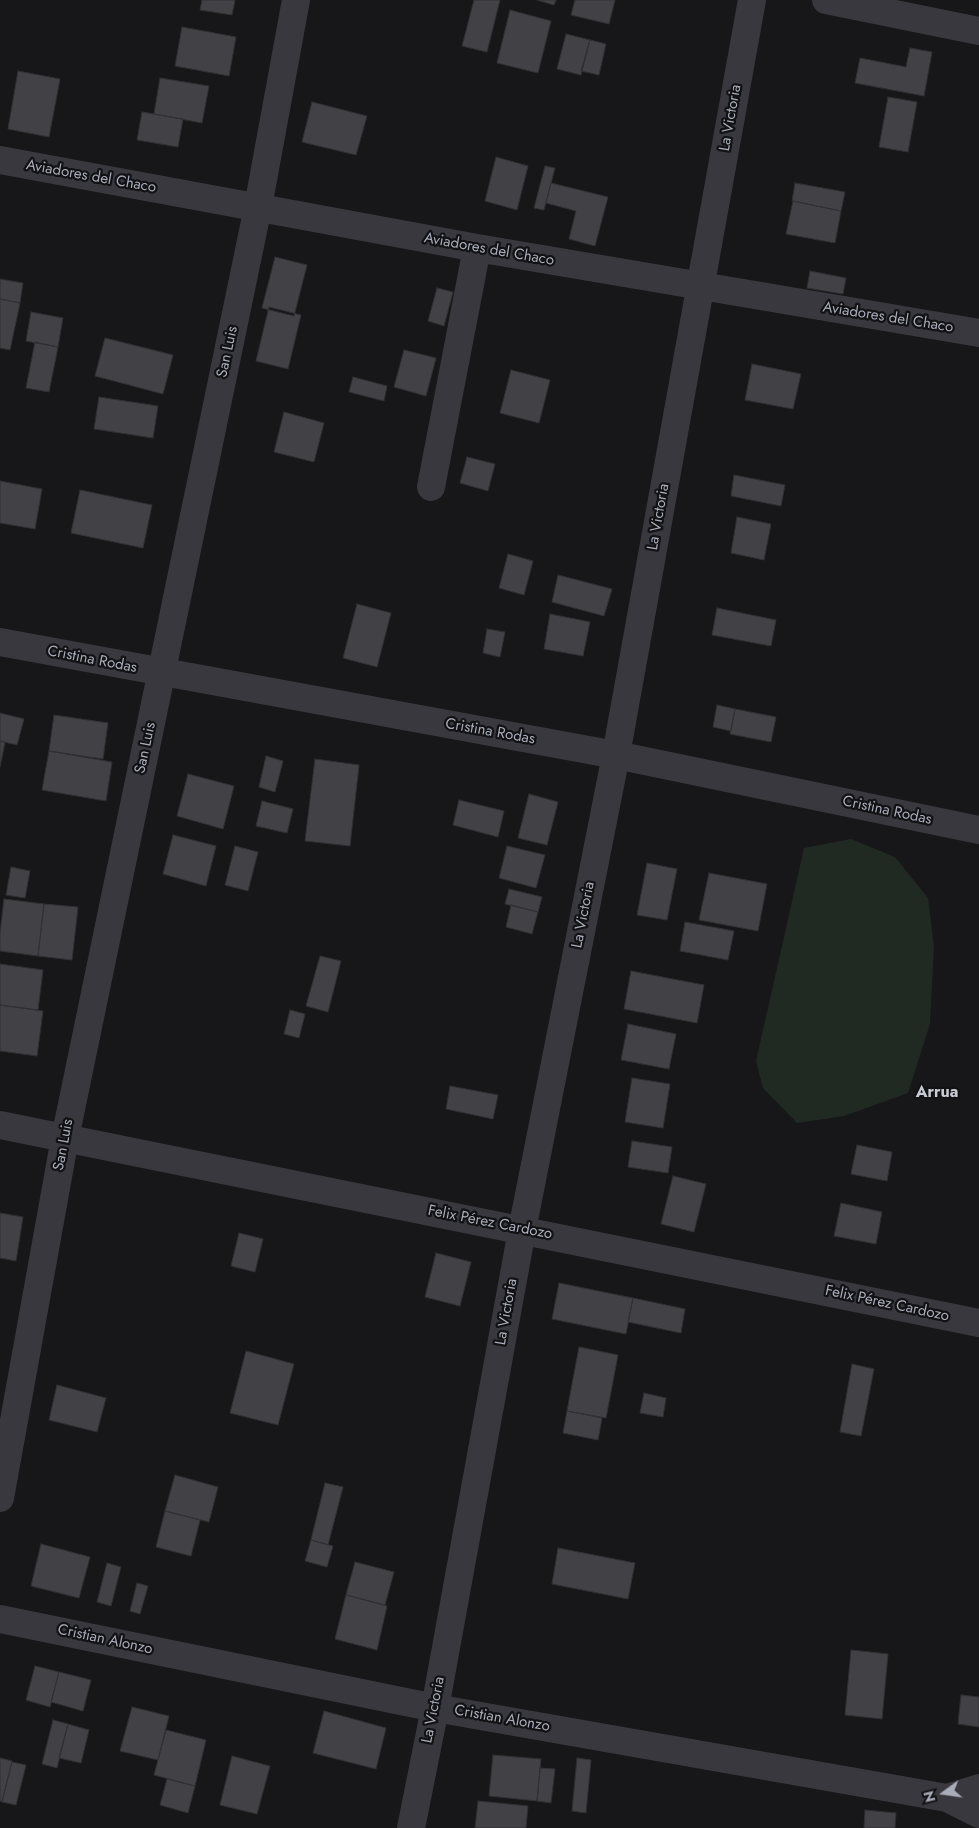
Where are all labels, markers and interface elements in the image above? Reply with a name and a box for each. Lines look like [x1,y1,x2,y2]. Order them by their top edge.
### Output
street label: La Victoria [716,83,746,153]
street label: Aviadores del Chaco [25,157,157,197]
street label: Aviadores del Chaco [423,230,555,270]
street label: Aviadores del Chaco [822,299,954,337]
street label: San Luis [214,325,242,379]
street label: La Victoria [644,482,674,552]
street label: Cristina Rodas [46,642,138,678]
street label: Cristina Rodas [444,715,536,749]
street label: San Luis [132,721,160,775]
street label: Cristina Rodas [841,793,933,829]
street label: La Victoria [569,880,599,950]
district label: Arrua [916,1083,958,1103]
street label: San Luis [50,1118,78,1172]
street label: Felix Pérez Cardozo [426,1202,554,1244]
street label: La Victoria [492,1277,522,1347]
street label: Felix Pérez Cardozo [823,1282,951,1326]
street label: Cristian Alonzo [56,1621,154,1659]
street label: La Victoria [419,1675,449,1745]
street label: Cristian Alonzo [453,1702,551,1736]
north arrow [919,1768,969,1818]
text: N [918,1789,940,1804]

